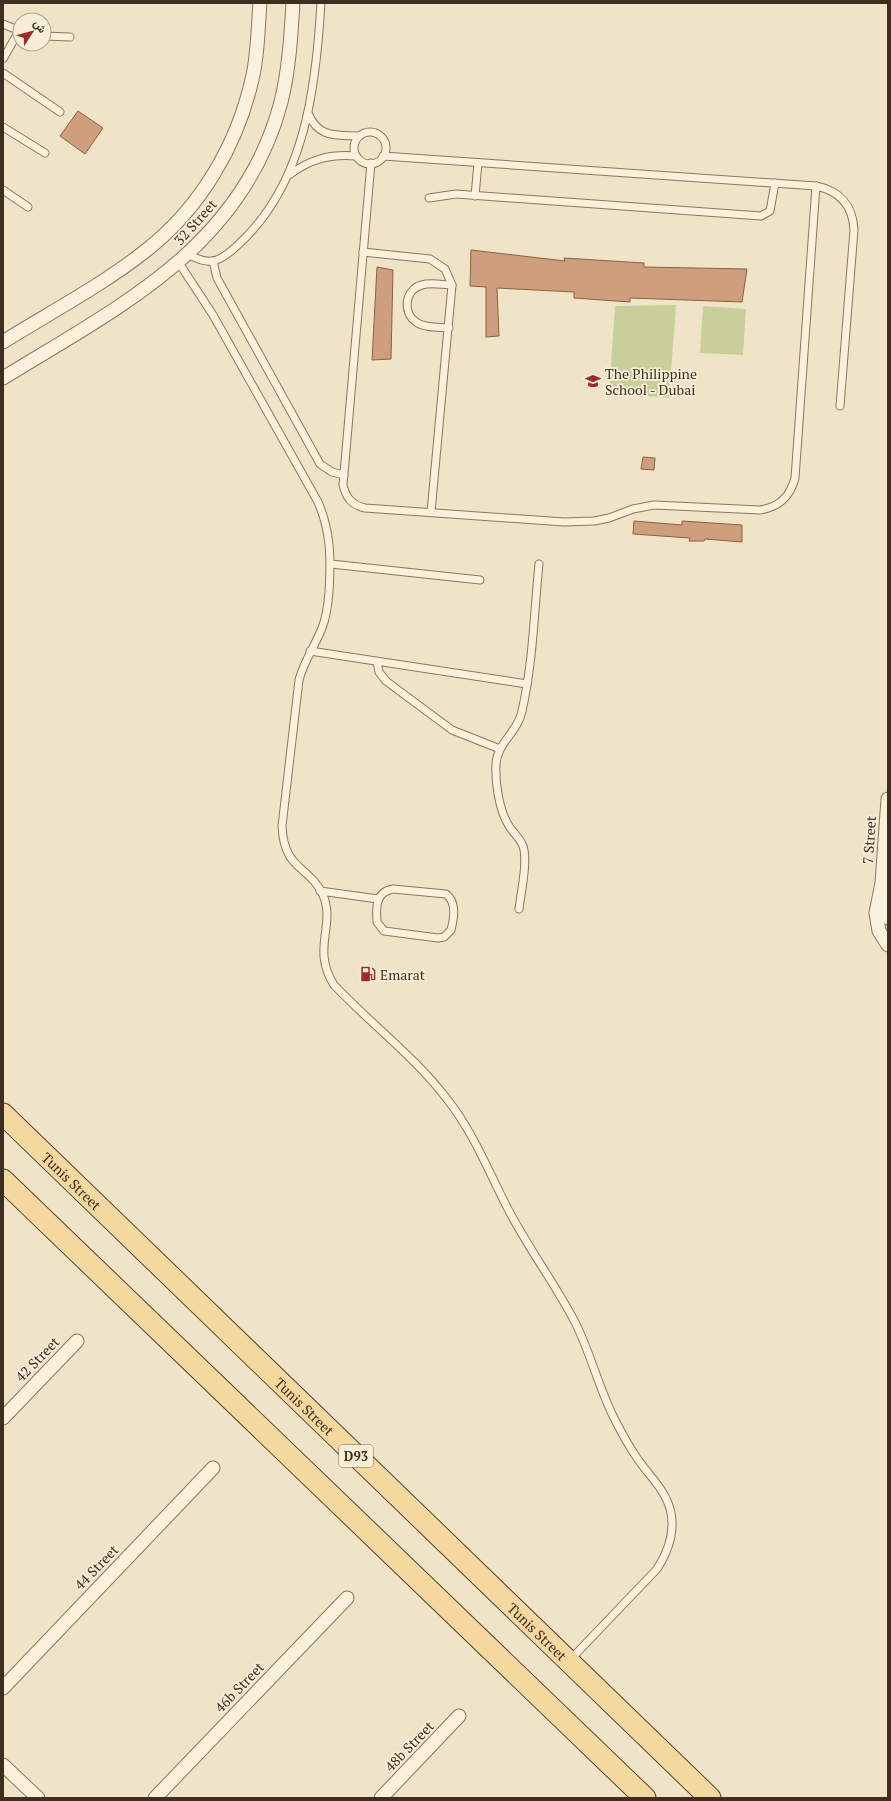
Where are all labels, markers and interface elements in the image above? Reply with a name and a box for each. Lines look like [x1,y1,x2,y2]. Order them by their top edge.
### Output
north arrow [12,12,52,52]
text: ش [31,17,50,36]
street label: 32 Street [169,194,221,249]
place label: The Philippine School - Dubai [605,364,697,399]
school or university icon: The Philippine School - Dubai [584,372,602,390]
street label: 7 Street [858,814,880,865]
fuel station icon: Emarat [359,965,377,983]
place label: Emarat [380,965,426,984]
street label: Tunis Street [38,1148,106,1214]
street label: 42 Street [11,1332,64,1386]
street label: Tunis Street [271,1373,339,1440]
road number: D93 [339,1445,373,1467]
street label: 44 Street [70,1540,123,1594]
street label: Tunis Street [504,1598,572,1665]
street label: 46b Street [210,1657,268,1716]
street label: 48b Street [380,1716,438,1775]

